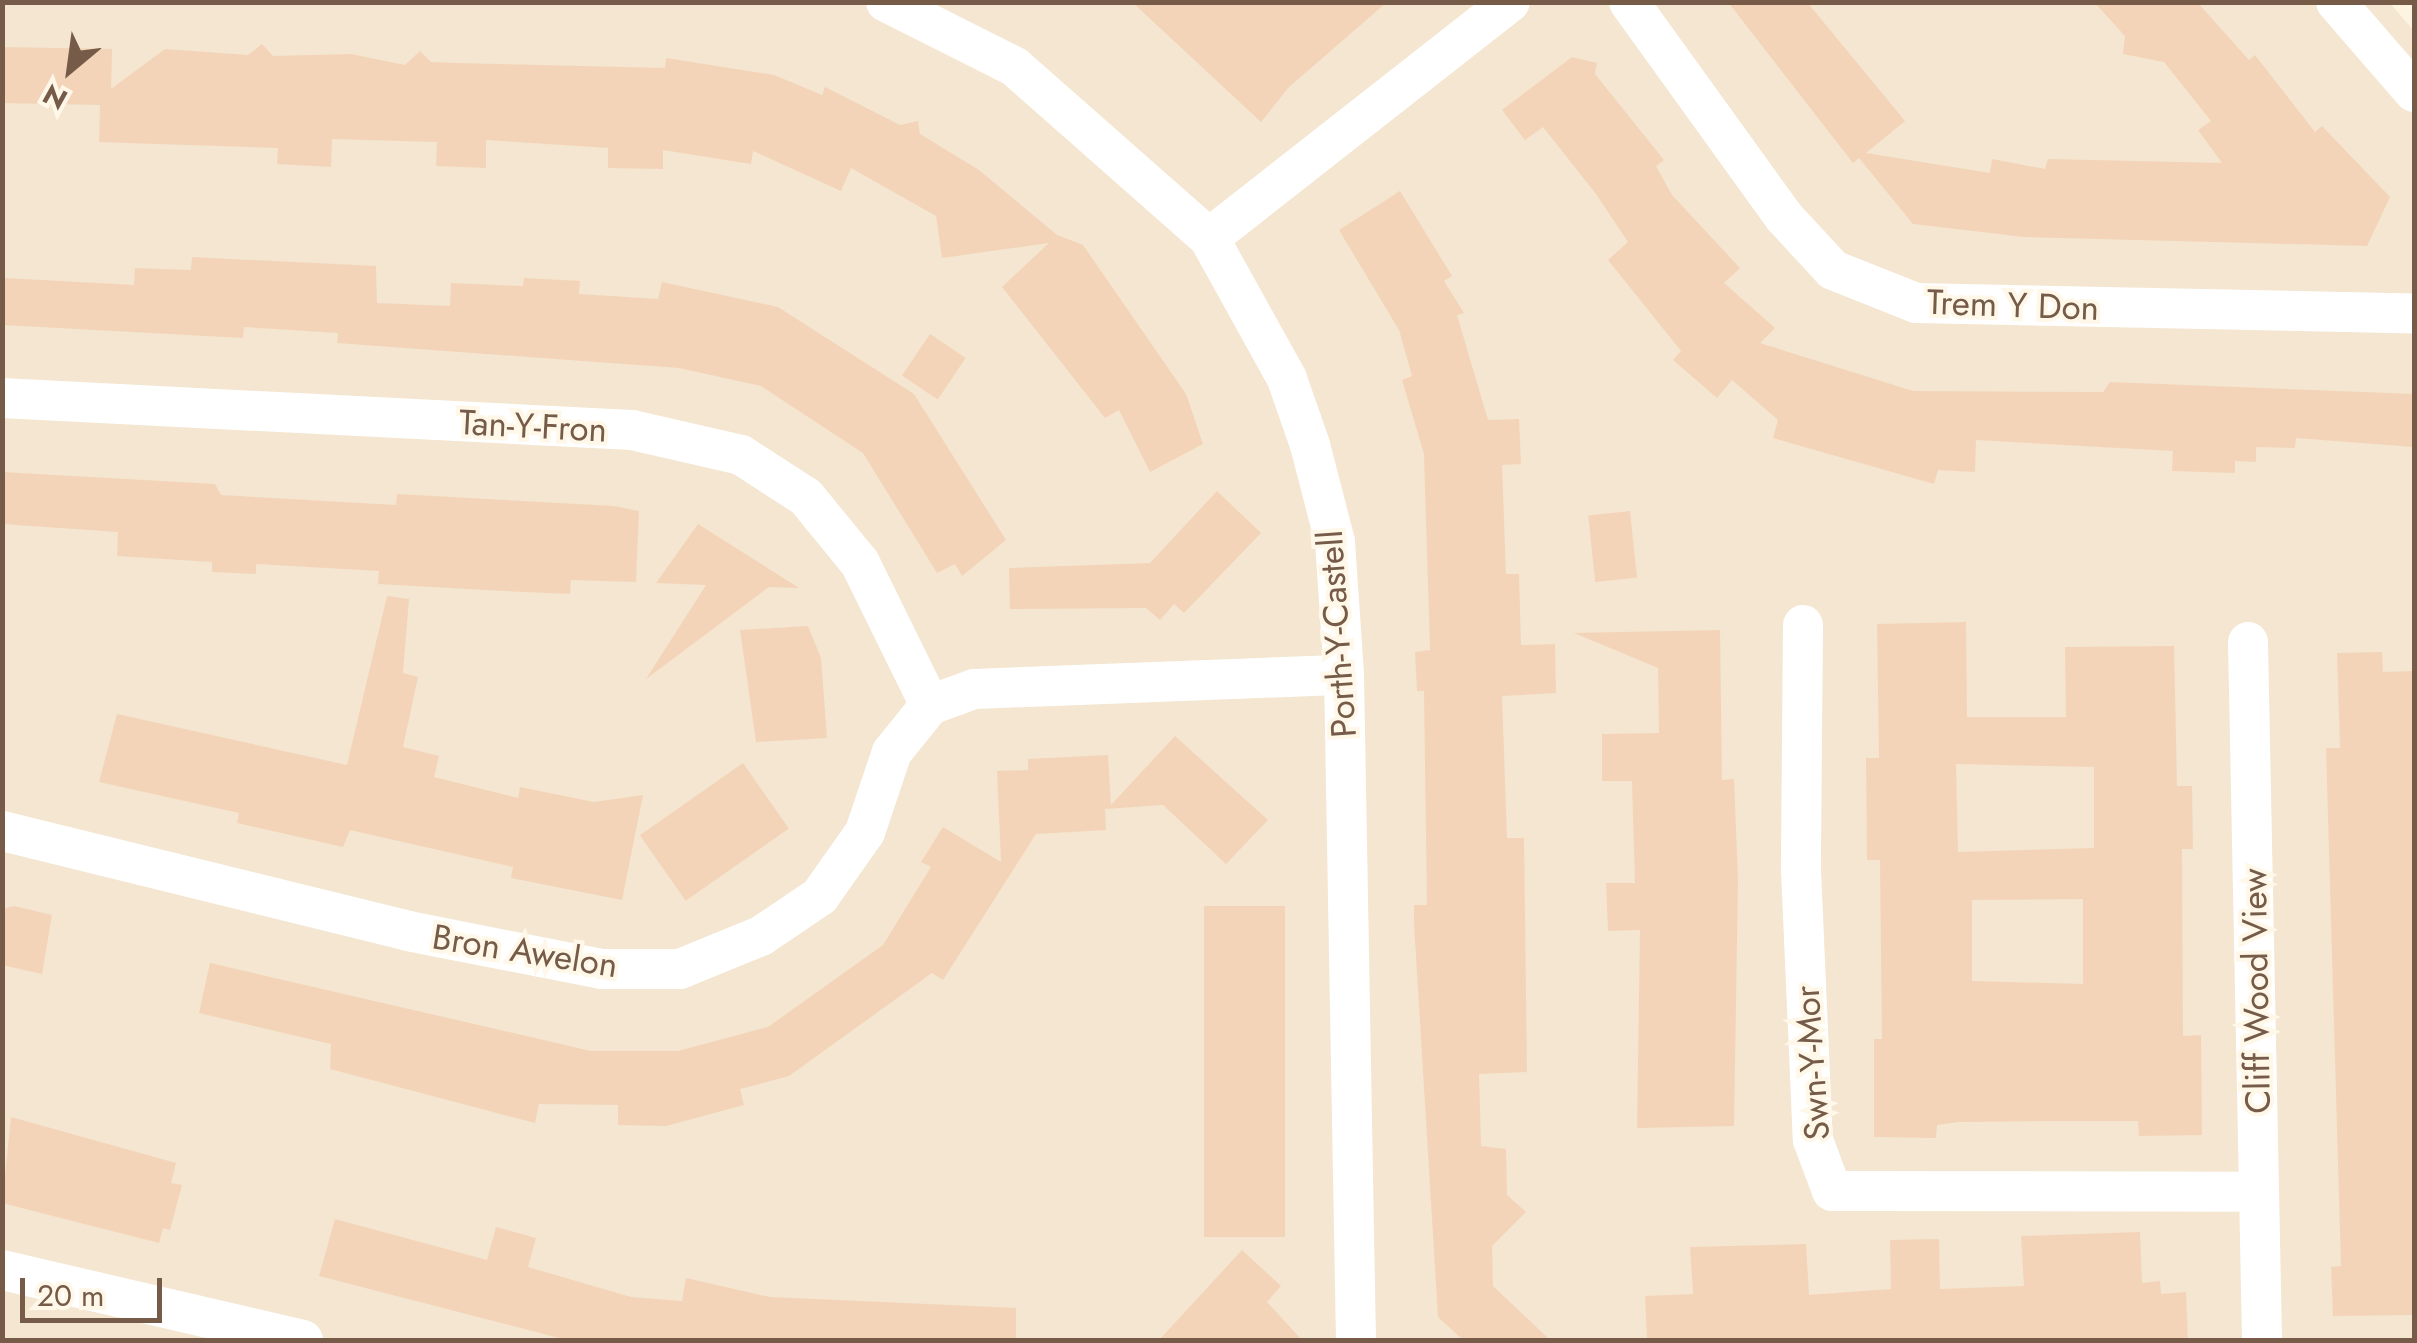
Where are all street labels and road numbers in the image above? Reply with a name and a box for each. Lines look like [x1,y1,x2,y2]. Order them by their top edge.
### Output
street label: Trem Y Don [1926,281,2100,329]
street label: Tan-Y-Fron [458,401,608,451]
street label: Porth-Y-Castell [1309,529,1365,739]
street label: Cliff Wood View [2233,868,2279,1114]
street label: Bron Awelon [429,916,621,986]
street label: Swn-Y-Mor [1786,984,1838,1142]

